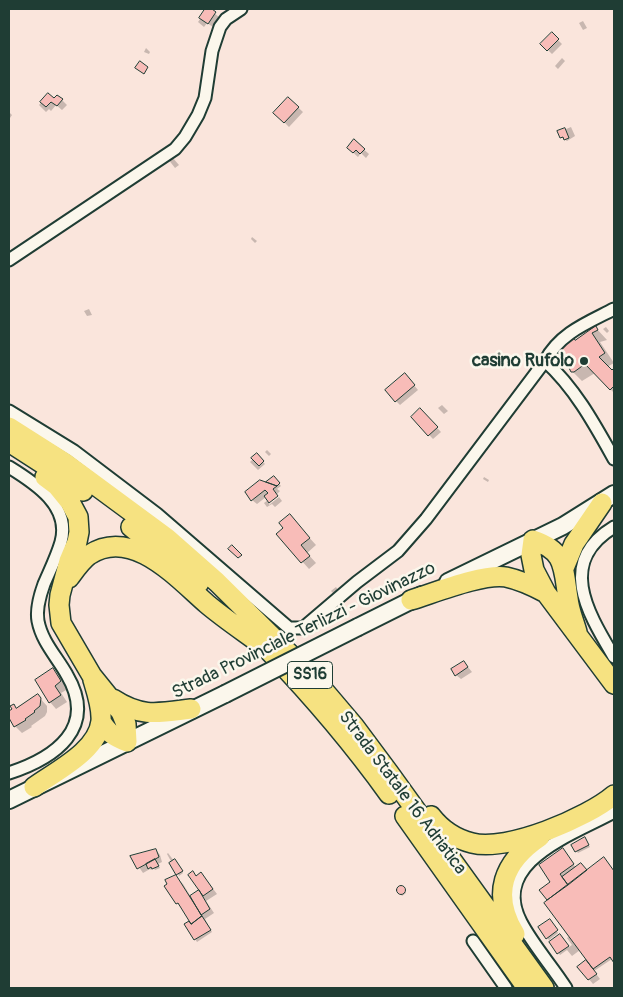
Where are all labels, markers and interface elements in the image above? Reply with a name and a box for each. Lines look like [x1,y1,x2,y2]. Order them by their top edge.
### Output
place label: casino Rufolo [472,350,574,372]
marker: casino Rufolo [578,355,590,367]
street label: Strada Provinciale Terlizzi - Giovinazzo [169,558,439,704]
road number: SS16 [288,662,332,688]
street label: Strada Statale 16 Adriatica [333,707,471,879]

